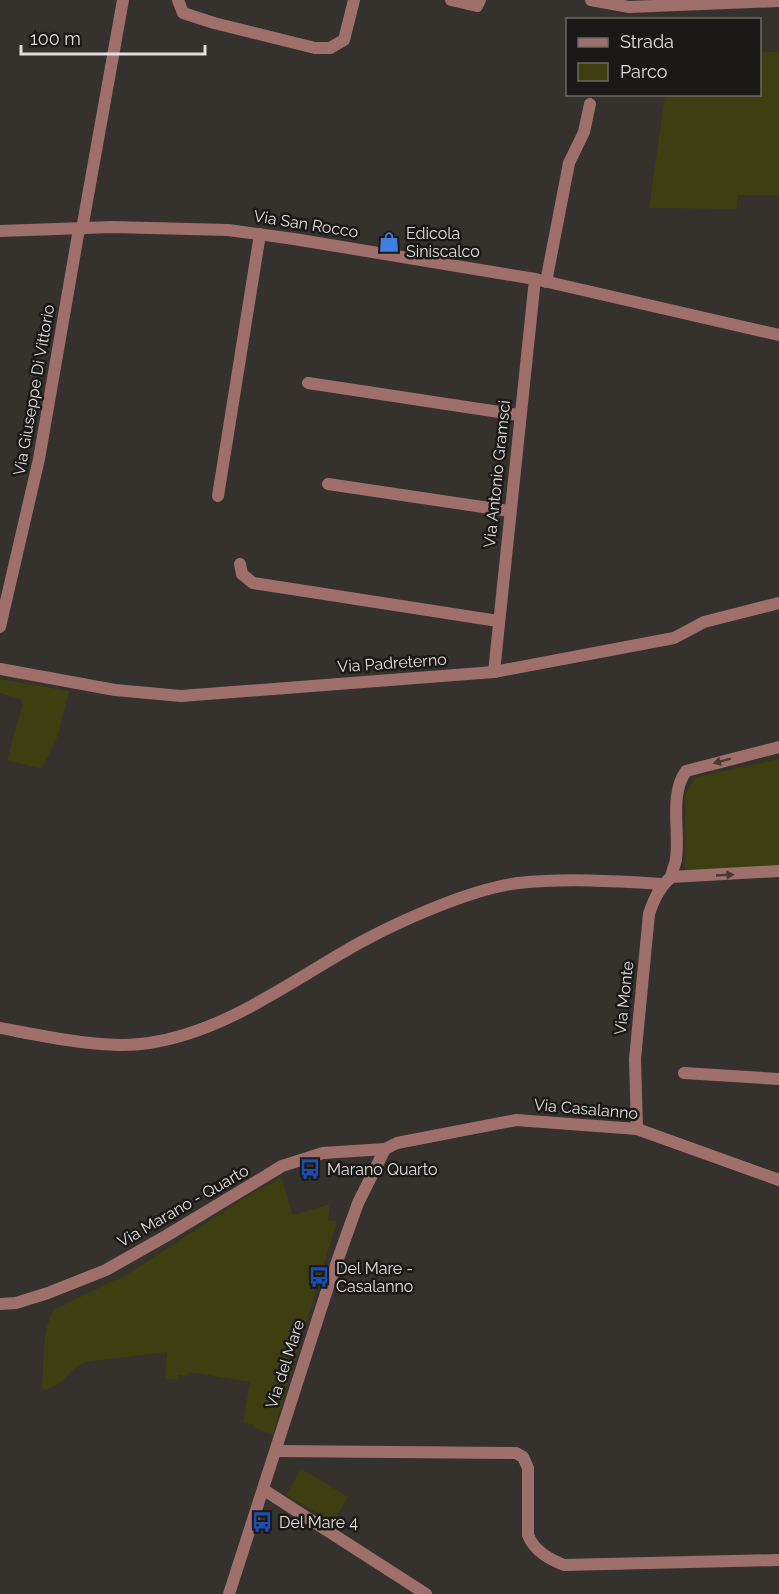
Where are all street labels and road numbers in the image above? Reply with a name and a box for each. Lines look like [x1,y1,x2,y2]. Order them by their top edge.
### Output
street label: Via San Rocco [252,206,360,242]
street label: Via Giuseppe Di Vittorio [10,303,58,477]
street label: Via Antonio Gramsci [480,399,514,549]
street label: Via Padreterno [337,650,447,676]
street label: Via Monte [611,960,637,1036]
street label: Via Casalanno [533,1095,639,1123]
street label: Via Marano - Quarto [114,1161,252,1251]
street label: Via del Mare [262,1317,308,1411]

